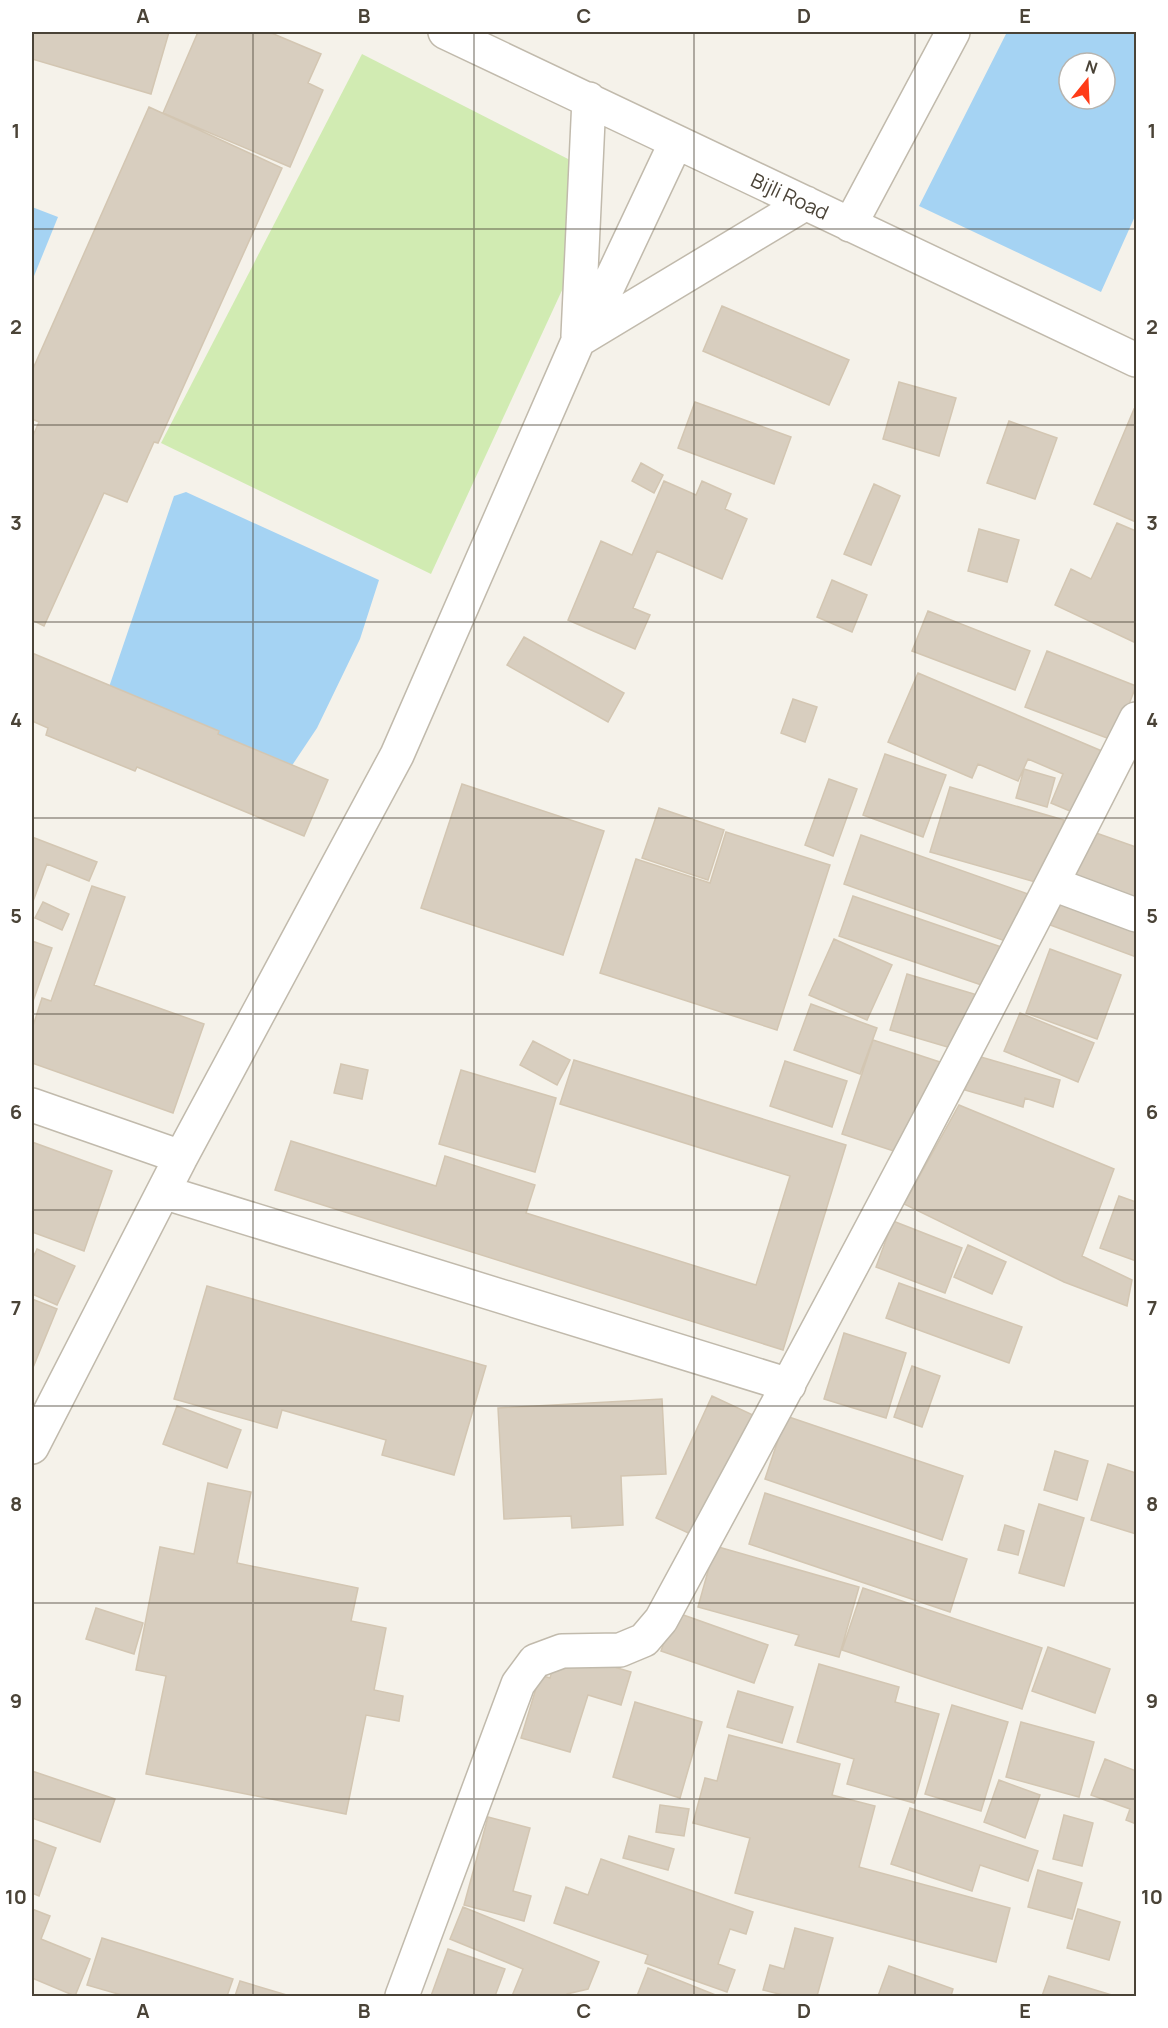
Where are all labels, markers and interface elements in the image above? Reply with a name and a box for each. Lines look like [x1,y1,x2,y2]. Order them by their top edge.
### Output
text: A [136,2,150,29]
text: B [358,2,371,29]
text: C [577,2,591,29]
text: D [797,2,811,29]
text: E [1019,2,1031,29]
north arrow [1057,51,1117,111]
text: N [1083,54,1101,79]
text: 1 [12,117,20,144]
text: 1 [1148,117,1156,144]
street label: Bijli Road [747,166,833,226]
text: 2 [10,313,22,340]
text: 2 [1146,313,1158,340]
text: 3 [10,509,22,536]
text: 3 [1146,509,1158,536]
text: 4 [10,706,22,733]
text: 4 [1146,706,1158,733]
text: 5 [10,902,22,929]
text: 5 [1146,902,1158,929]
text: 6 [10,1098,22,1125]
text: 6 [1146,1098,1158,1125]
text: 7 [11,1294,21,1321]
text: 7 [1147,1294,1157,1321]
text: 8 [10,1490,22,1517]
text: 8 [1146,1490,1158,1517]
text: 9 [10,1687,22,1714]
text: 9 [1146,1687,1158,1714]
text: 10 [5,1883,27,1910]
text: 10 [1141,1883,1163,1910]
text: A [136,1997,150,2024]
text: B [358,1997,371,2024]
text: C [577,1997,591,2024]
text: D [797,1997,811,2024]
text: E [1019,1997,1031,2024]

